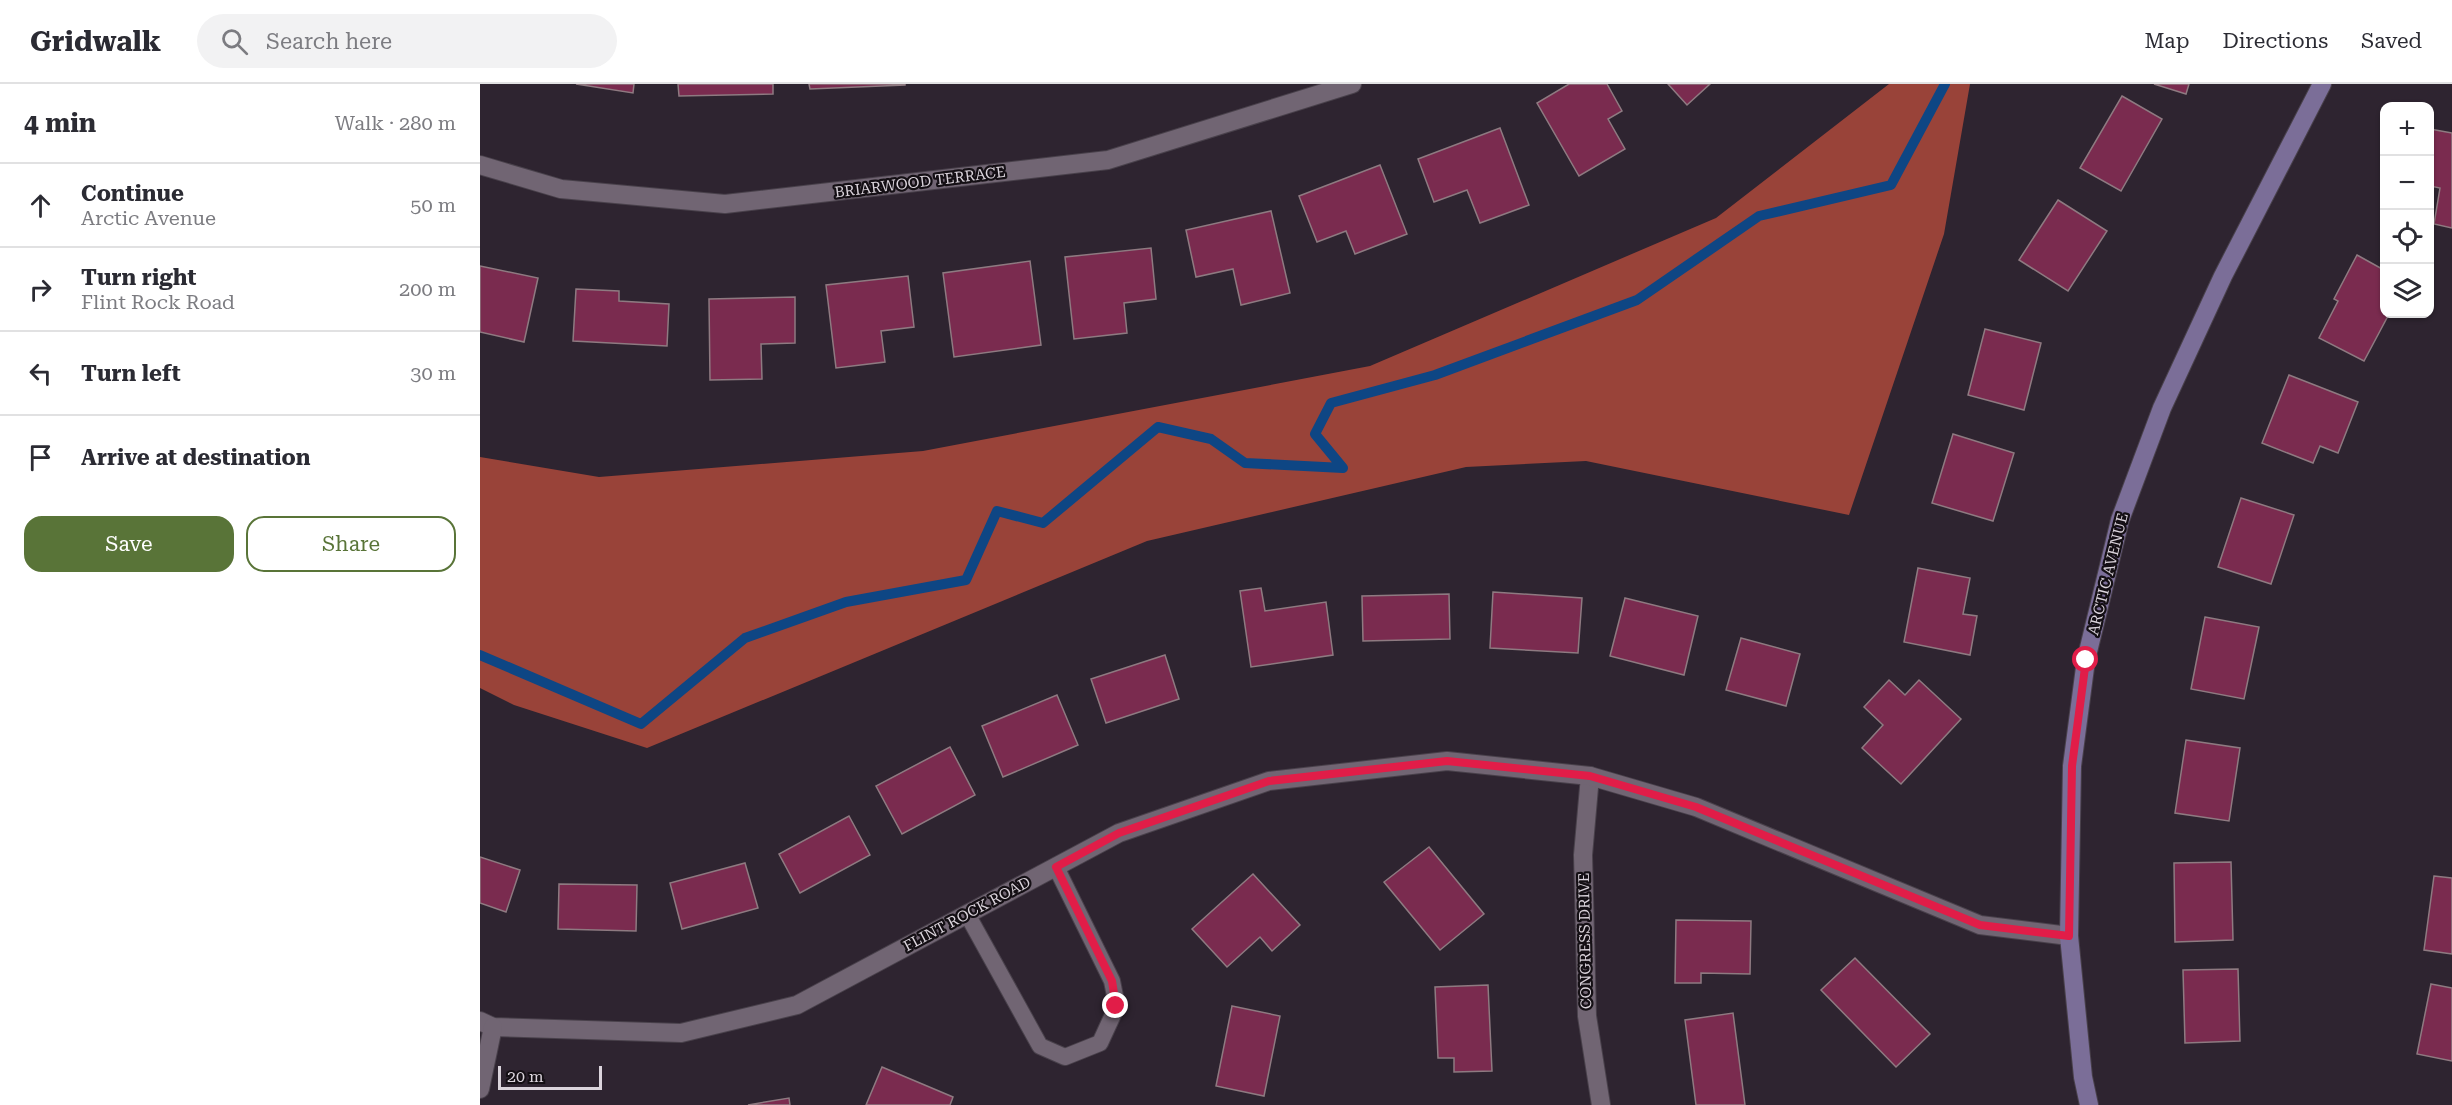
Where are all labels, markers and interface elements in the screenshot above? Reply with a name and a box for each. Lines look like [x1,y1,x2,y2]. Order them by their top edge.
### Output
search box [197,14,617,68]
text: Gridwalk [30,25,161,58]
icon: search [218,25,251,58]
text: Search here [266,29,392,54]
text: Map [2145,29,2189,53]
text: Directions [2222,29,2328,53]
text: Saved [2361,29,2422,53]
map controls [2380,102,2434,318]
button: + [2380,102,2434,156]
text: 4 min [24,108,96,138]
text: Walk · 280 m [335,111,456,135]
button: − [2380,156,2434,210]
street label: BRIARWOOD TERRACE [833,163,1007,201]
text: Continue [81,181,184,206]
icon: ahead [24,189,57,222]
text: 50 m [410,193,456,217]
text: Arctic Avenue [81,206,216,230]
button: locate [2380,210,2434,264]
button: layers [2380,264,2434,318]
text: Turn right [81,265,196,290]
icon: right [24,273,57,306]
text: 200 m [399,277,456,301]
text: Flint Rock Road [81,290,235,314]
icon: left [24,357,57,390]
text: Turn left [81,361,181,386]
text: 30 m [410,361,456,385]
icon: arrive [24,441,57,474]
text: Arrive at destination [81,445,310,470]
street label: ARCTIC AVENUE [2084,511,2132,637]
button: Save [24,516,234,572]
button: Share [246,516,456,572]
route start [2072,646,2098,672]
street label: FLINT ROCK ROAD [900,873,1034,955]
street label: CONGRESS DRIVE [1575,873,1595,1009]
route end [1102,992,1128,1018]
scale bar [498,1063,602,1090]
text: 20 m [507,1067,544,1086]

